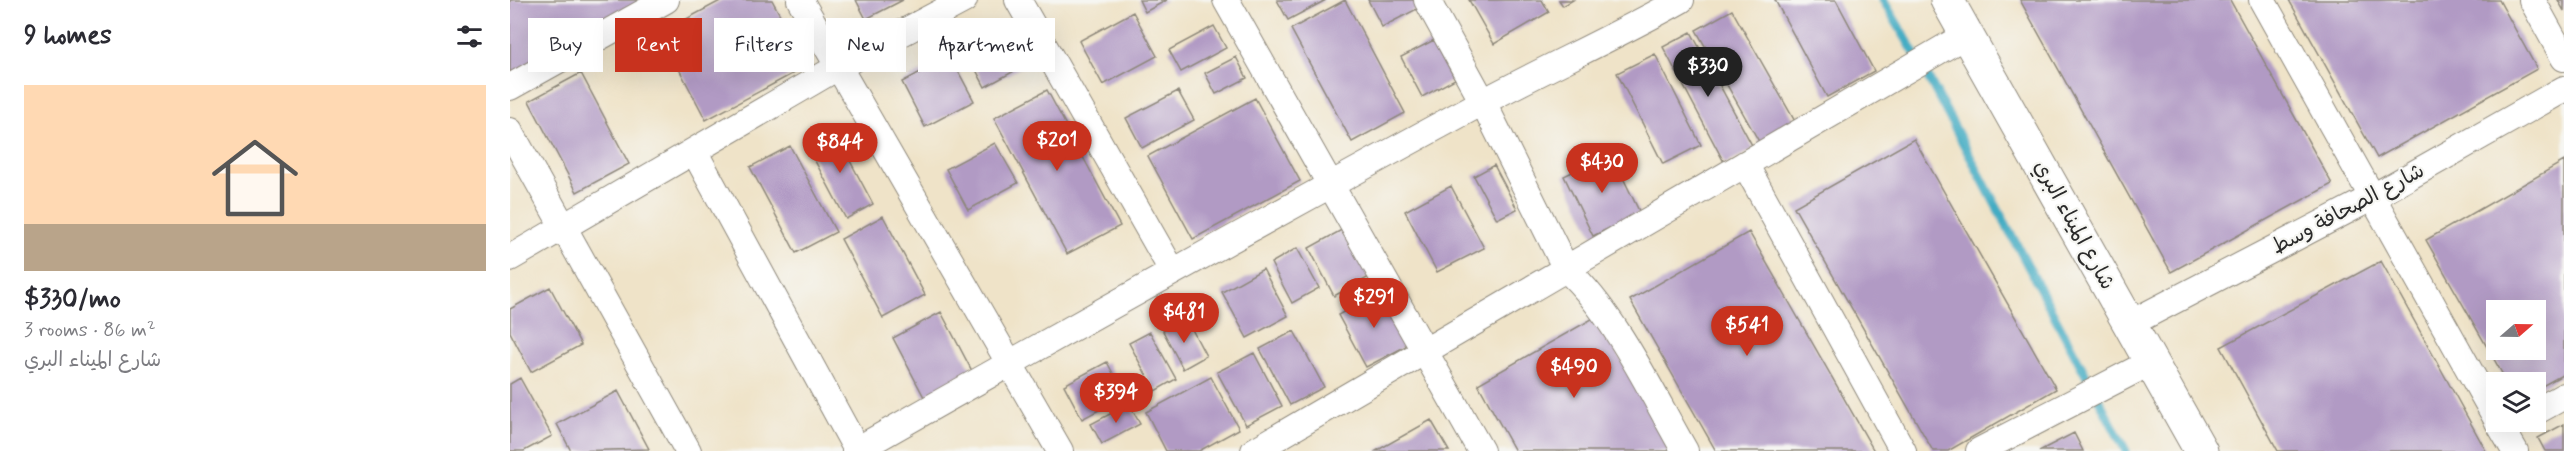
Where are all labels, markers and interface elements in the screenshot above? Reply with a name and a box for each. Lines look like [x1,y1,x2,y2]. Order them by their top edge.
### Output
chip: Buy [528,18,603,72]
chip: Rent [615,18,702,72]
chip: Filters [714,18,814,72]
chip: New [826,18,906,72]
chip: Apartment [918,18,1055,72]
text: 9 homes [24,19,112,53]
icon: filters [453,20,486,53]
pin: $330 [1672,47,1744,98]
text: $330 [1687,53,1729,80]
pin: $201 [1021,121,1093,172]
pin: $844 [804,123,876,174]
icon: home [201,124,309,232]
text: $201 [1037,127,1077,154]
text: $844 [817,129,863,156]
pin: $430 [1566,143,1638,194]
text: $430 [1580,149,1624,176]
street label: شارع الميناء البري [2027,155,2121,295]
street label: شارع الصحافة وسط [2267,157,2429,261]
pin: $291 [1338,278,1410,329]
text: $330/mo [24,283,121,317]
text: $291 [1353,284,1395,311]
pin: $481 [1148,293,1220,344]
text: $481 [1163,299,1205,326]
north arrow [2486,300,2546,360]
map controls [2486,300,2546,432]
pin: $541 [1711,306,1783,357]
text: $541 [1725,312,1769,339]
text: 3 rooms · 86 m² [24,317,156,344]
text: شارع الميناء البري [24,347,161,374]
pin: $490 [1538,348,1610,399]
text: $490 [1550,354,1598,381]
button: layers [2486,372,2546,432]
pin: $394 [1080,373,1152,424]
text: $394 [1094,379,1138,406]

